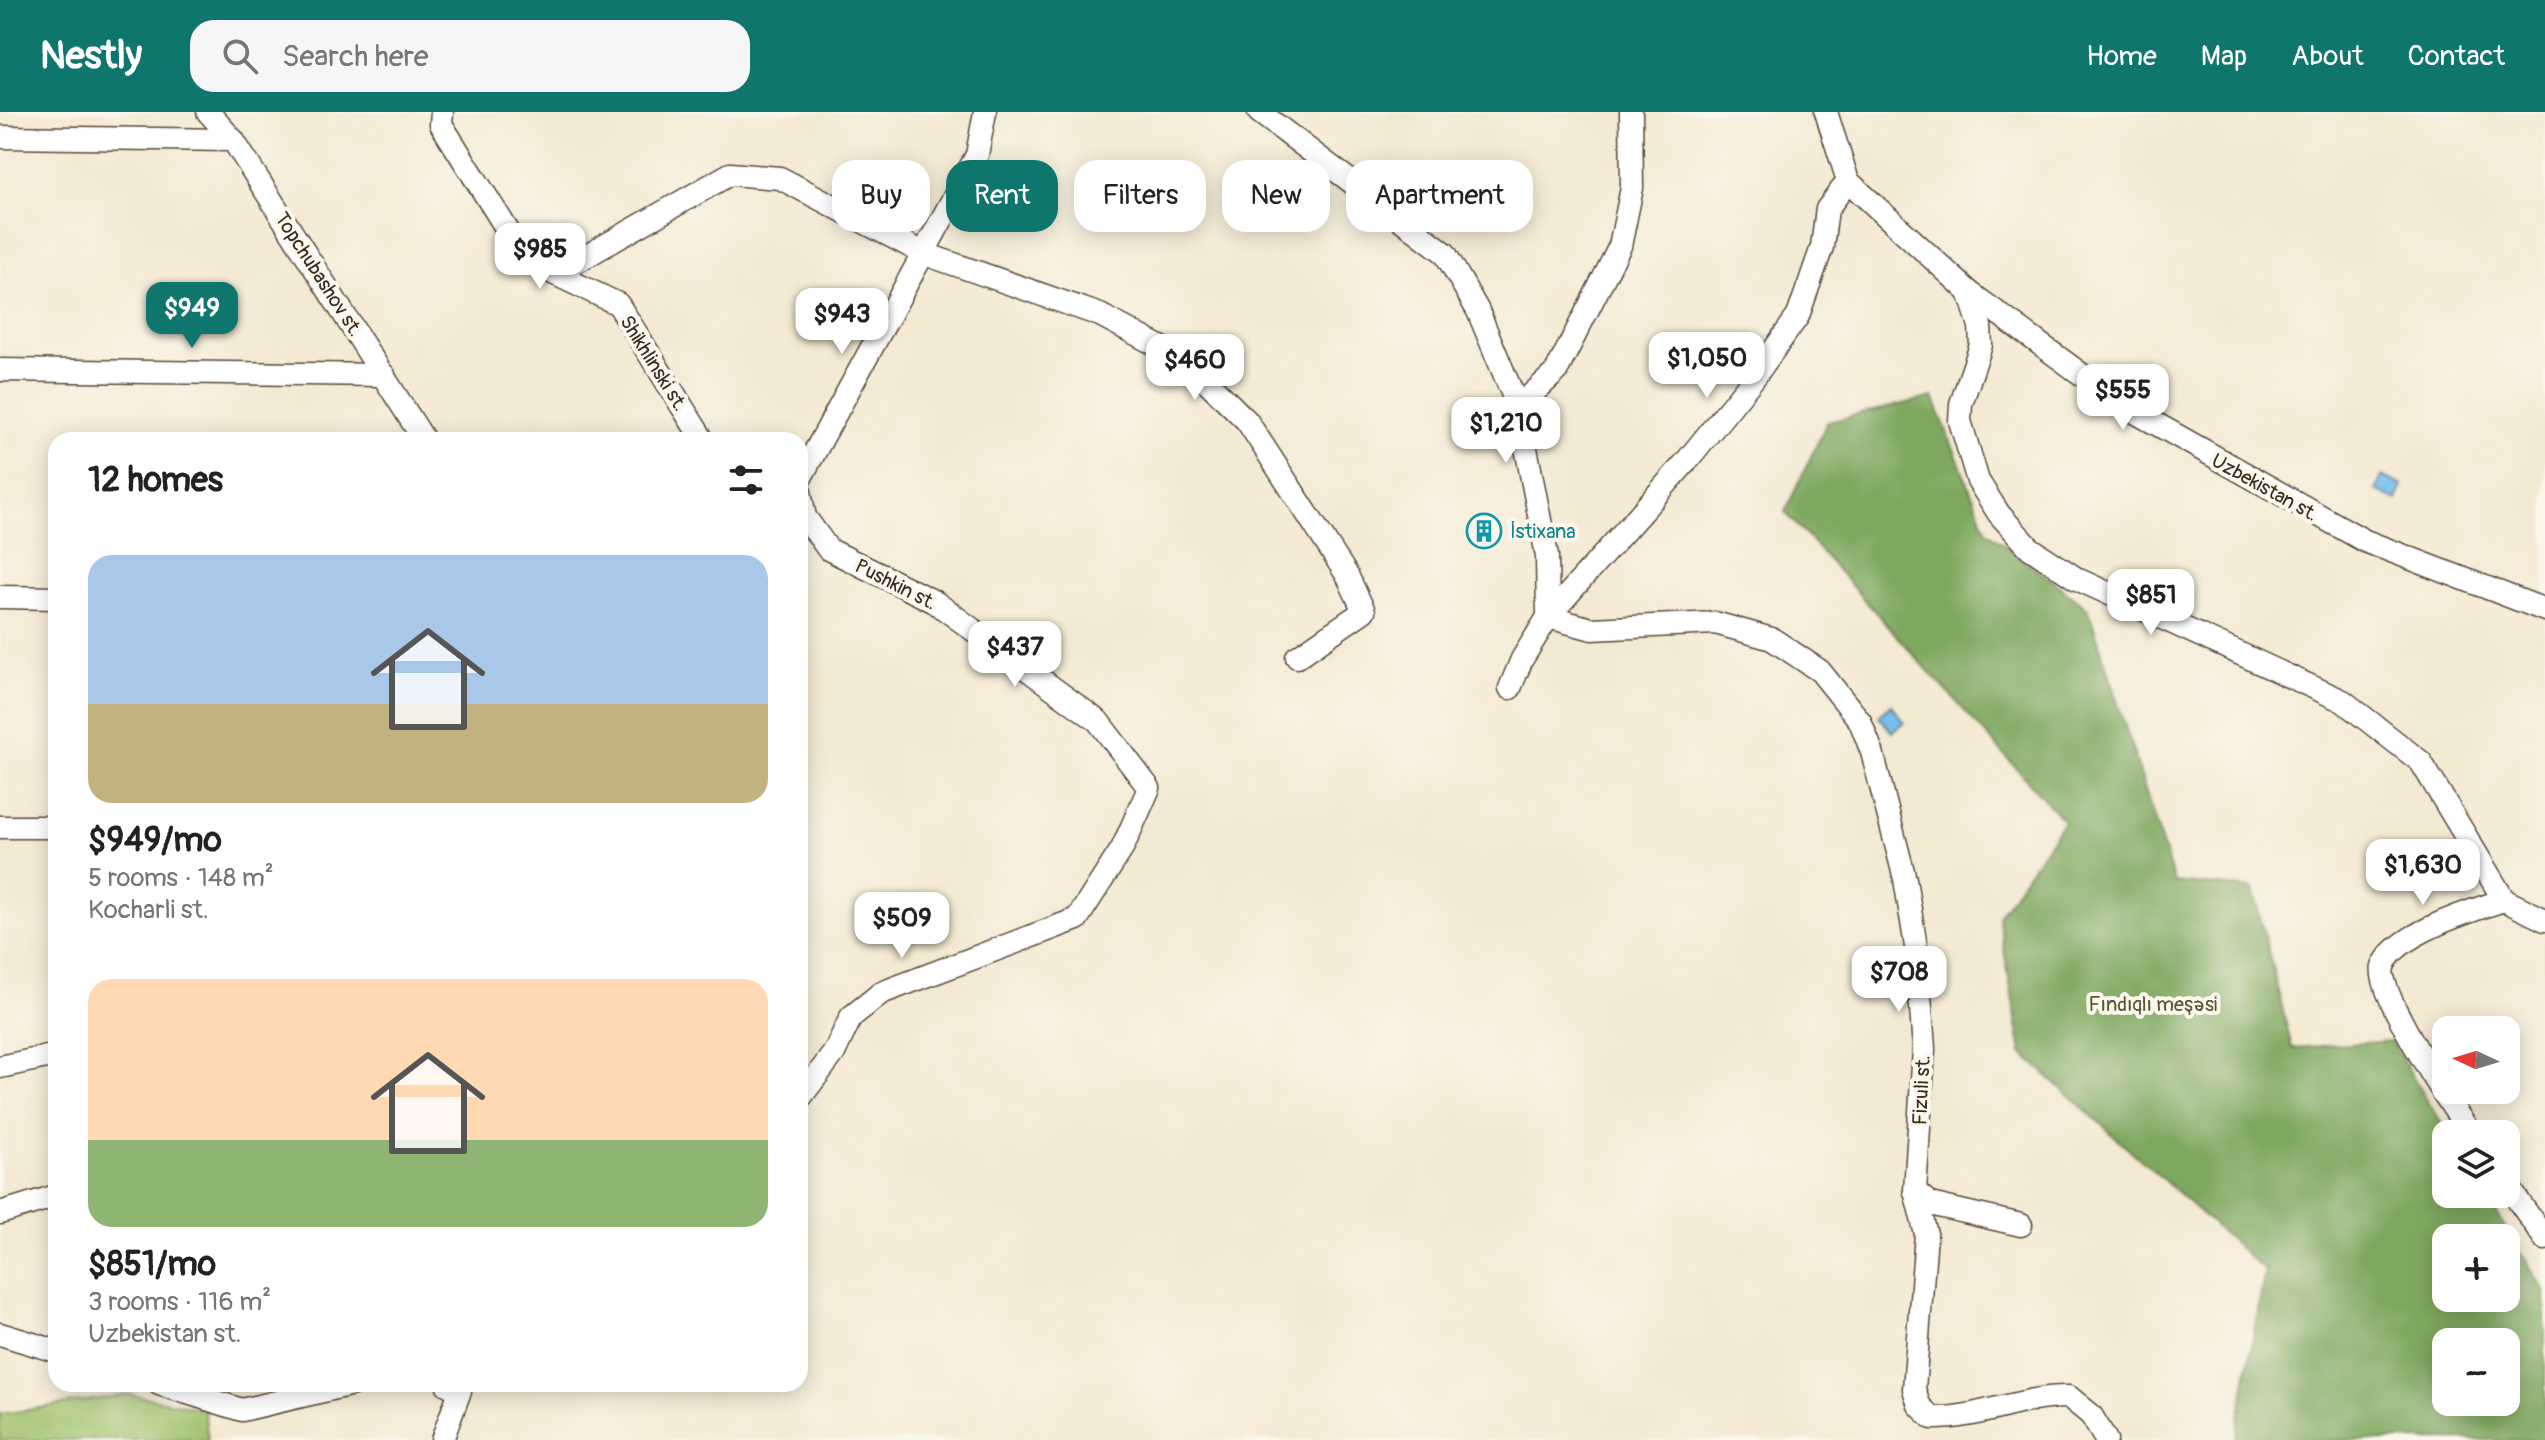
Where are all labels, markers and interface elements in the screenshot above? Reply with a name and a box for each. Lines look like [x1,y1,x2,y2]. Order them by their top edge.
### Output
search box [190,20,750,92]
text: Nestly [40,32,142,80]
icon: search [218,34,262,78]
text: Search here [282,38,429,75]
text: Home [2086,39,2157,74]
text: Map [2201,39,2247,74]
text: About [2291,39,2364,74]
text: Contact [2408,39,2505,74]
chip: Buy [832,160,930,232]
chip: Rent [946,160,1058,232]
chip: Filters [1074,160,1206,232]
chip: New [1222,160,1330,232]
chip: Apartment [1346,160,1533,232]
street label: Topchubashov st. [269,207,368,341]
pin: $985 [493,223,587,291]
text: $985 [513,233,567,265]
pin: $949 [145,282,239,350]
pin: $943 [795,288,889,356]
text: $949 [164,292,220,324]
text: $943 [813,298,871,330]
street label: Shikhlinski st. [614,311,693,416]
pin: $1,050 [1642,332,1772,400]
pin: $460 [1148,334,1242,402]
text: $1,050 [1667,342,1747,374]
text: $460 [1164,344,1226,376]
pin: $555 [2076,364,2170,432]
text: $555 [2095,374,2151,406]
pin: $1,210 [1441,397,1571,465]
text: $1,210 [1469,407,1543,439]
street label: Uzbekistan st. [2207,448,2322,527]
icon: filters [724,458,768,502]
text: 12 homes [88,459,223,502]
building icon: İstixana [1465,512,1503,550]
place label: İstixana [1510,519,1576,544]
street label: Pushkin st. [851,553,941,616]
pin: $851 [2104,569,2198,637]
text: $851 [2125,579,2177,611]
icon: home [356,607,500,751]
pin: $437 [968,621,1062,689]
text: $437 [986,631,1044,663]
text: $949/mo [88,819,222,862]
pin: $1,630 [2358,839,2488,907]
text: $1,630 [2384,849,2462,881]
text: 5 rooms · 148 m² [88,862,274,894]
pin: $509 [855,892,949,960]
text: Kocharli st. [88,894,209,926]
text: $509 [872,902,932,934]
pin: $708 [1852,946,1946,1014]
text: $708 [1870,956,1928,988]
park label: Fındıqlı meşəsi [2089,992,2217,1017]
north arrow [2432,1016,2520,1104]
map controls [2432,1016,2520,1416]
icon: home [356,1031,500,1175]
street label: Fizuli st. [1907,1054,1936,1126]
button: layers [2432,1120,2520,1208]
button: + [2432,1224,2520,1312]
text: $851/mo [88,1243,216,1286]
text: 3 rooms · 116 m² [88,1286,271,1318]
text: Uzbekistan st. [88,1318,241,1350]
button: − [2432,1328,2520,1416]

